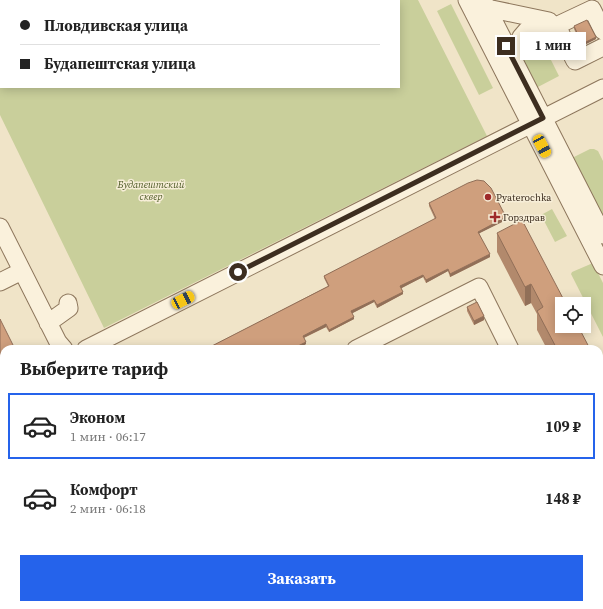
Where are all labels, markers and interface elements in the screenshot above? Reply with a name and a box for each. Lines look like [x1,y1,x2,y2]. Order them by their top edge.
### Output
text: Пловдивская улица [44,15,188,36]
callout: 1 мин [520,32,586,60]
route end [497,37,515,55]
text: 1 мин [535,37,571,54]
text: Будапештская улица [44,53,196,74]
car [531,133,553,159]
park label: Будапештский сквер [117,178,185,203]
place label: Pyaterochka [496,191,552,204]
marker: Pyaterochka [483,192,493,202]
place label: Горздрав [503,211,545,224]
marker: Горздрав [490,212,500,222]
route start [229,263,247,281]
car [170,289,196,311]
map controls [555,297,591,333]
button: locate [555,297,591,333]
text: Выберите тариф [20,356,168,381]
text: Эконом [70,407,125,428]
icon: car [22,408,58,444]
text: 109 ₽ [545,416,581,437]
text: 1 мин · 06:17 [70,428,146,445]
text: Комфорт [70,479,138,500]
icon: car [22,480,58,516]
text: 148 ₽ [545,488,581,509]
text: 2 мин · 06:18 [70,500,146,517]
button: Заказать [20,555,583,601]

